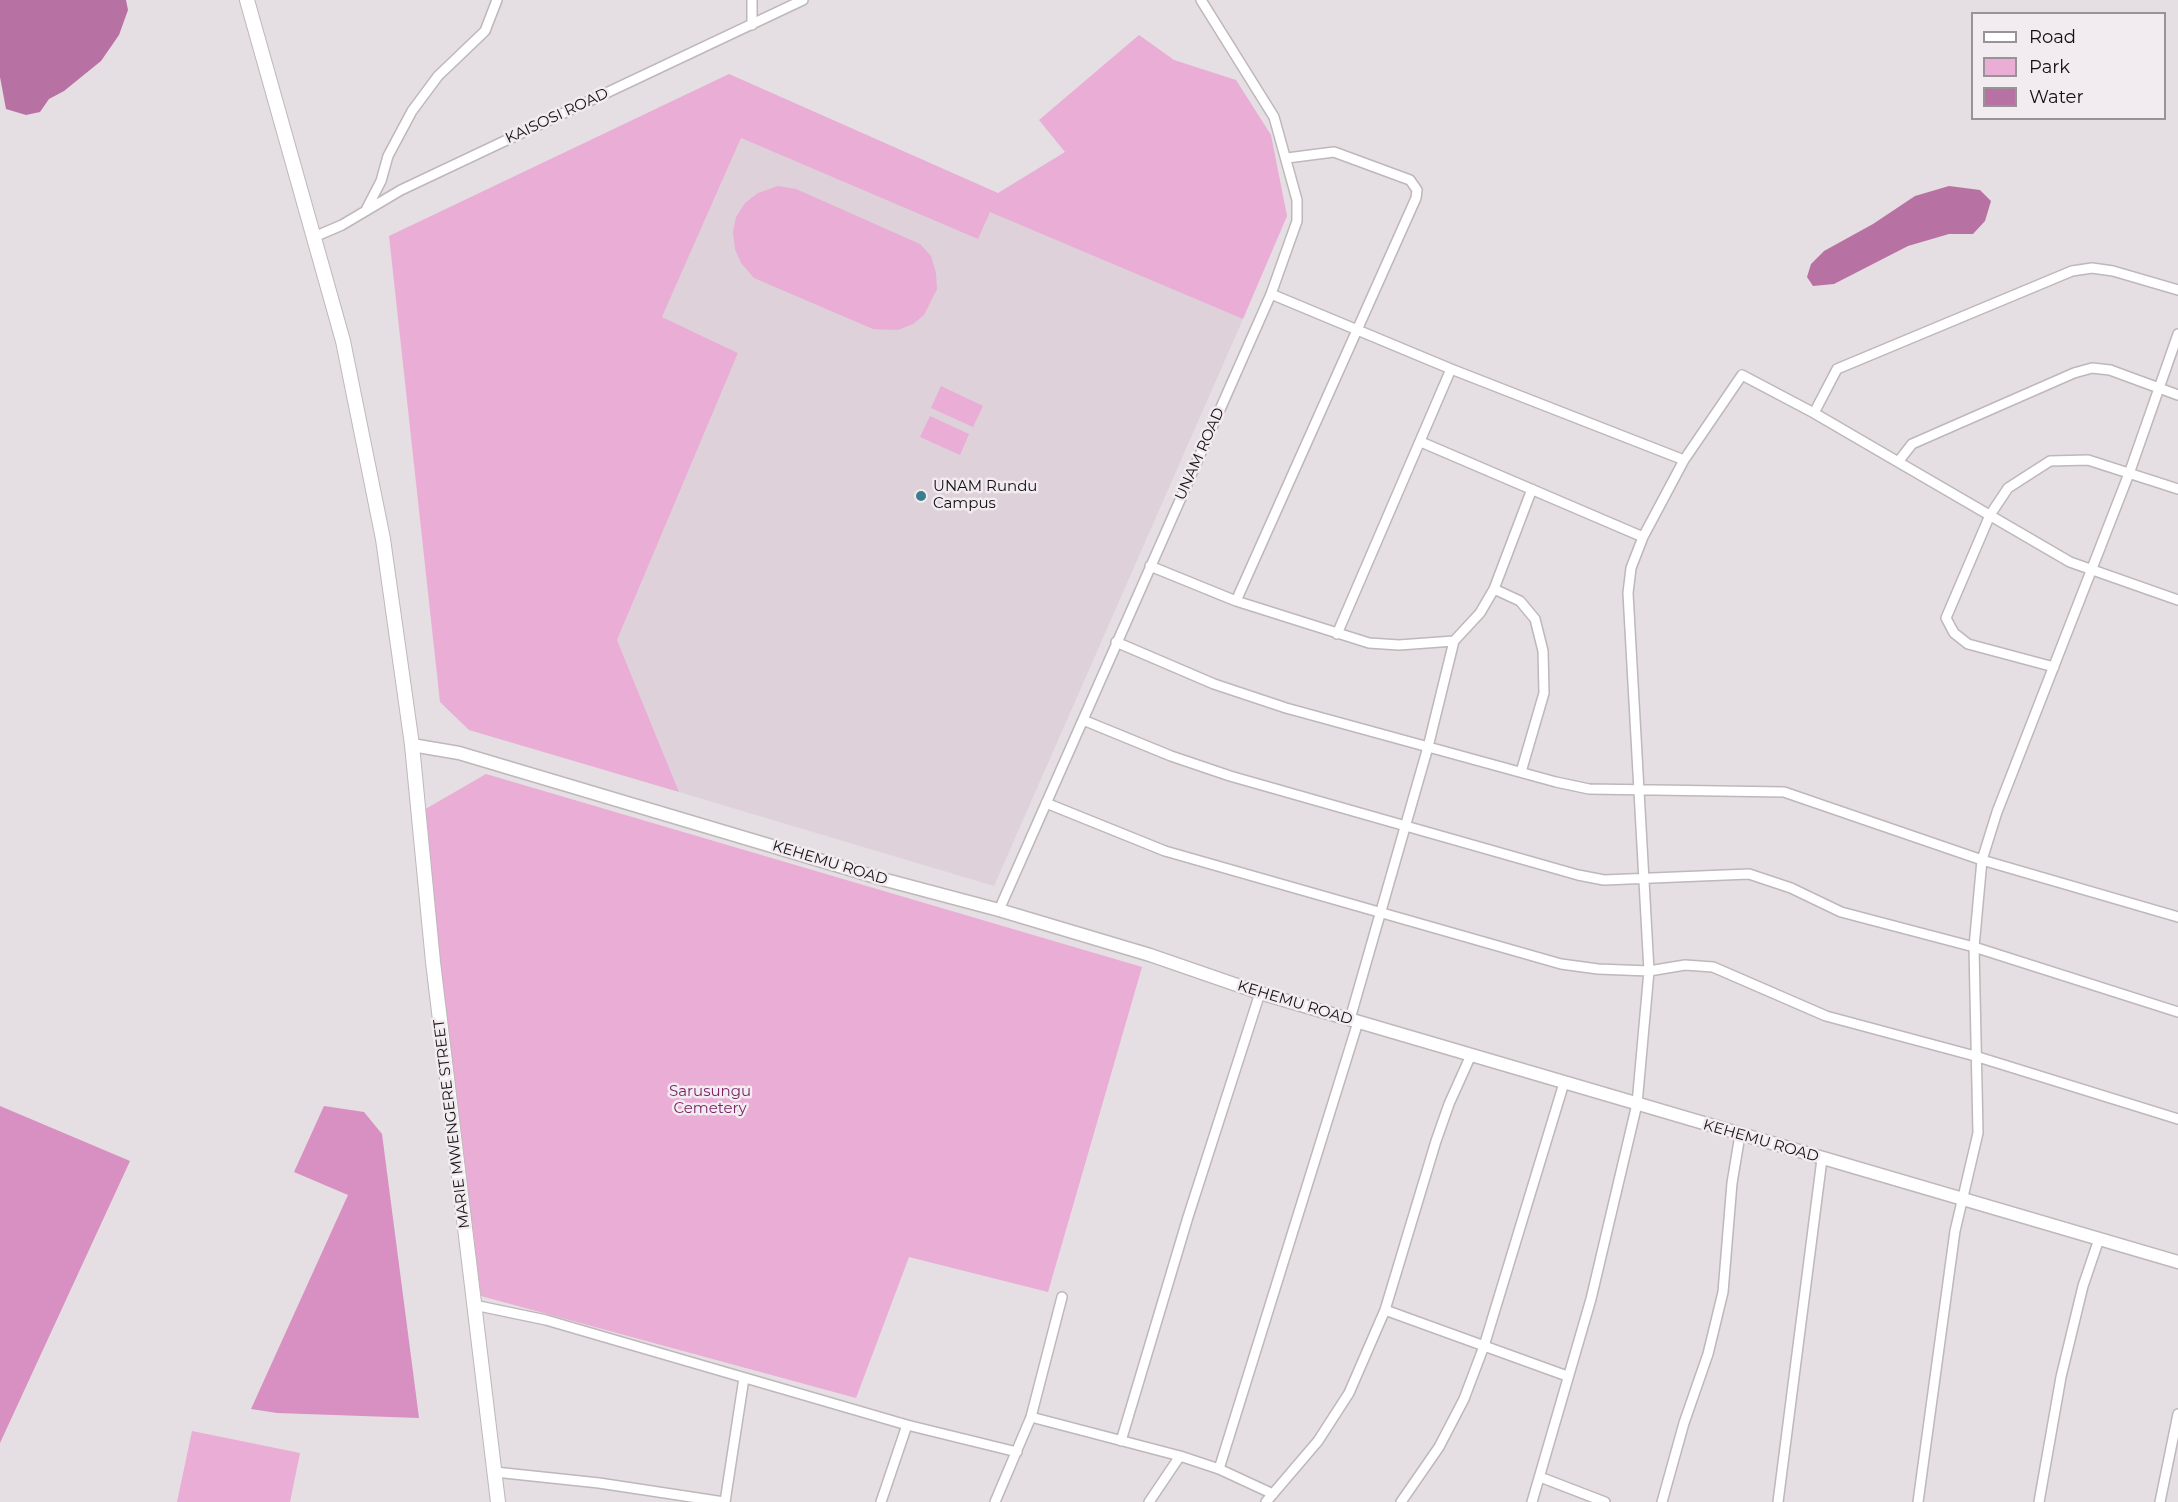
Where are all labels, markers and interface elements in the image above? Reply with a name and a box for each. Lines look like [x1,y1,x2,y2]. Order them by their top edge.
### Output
legend [1971,12,2166,120]
text: Road [2029,26,2076,48]
text: Park [2029,56,2070,78]
street label: KAISOSI ROAD [503,84,611,148]
text: Water [2029,86,2084,108]
street label: UNAM ROAD [1172,405,1228,503]
place label: UNAM Rundu Campus [933,478,1037,513]
marker: UNAM Rundu Campus [914,489,928,503]
street label: KEHEMU ROAD [770,837,890,889]
street label: KEHEMU ROAD [1235,977,1355,1029]
street label: MARIE MWENGERE STREET [430,1018,474,1230]
park label: Sarusungu Cemetery [669,1083,751,1118]
street label: KEHEMU ROAD [1701,1116,1821,1166]

